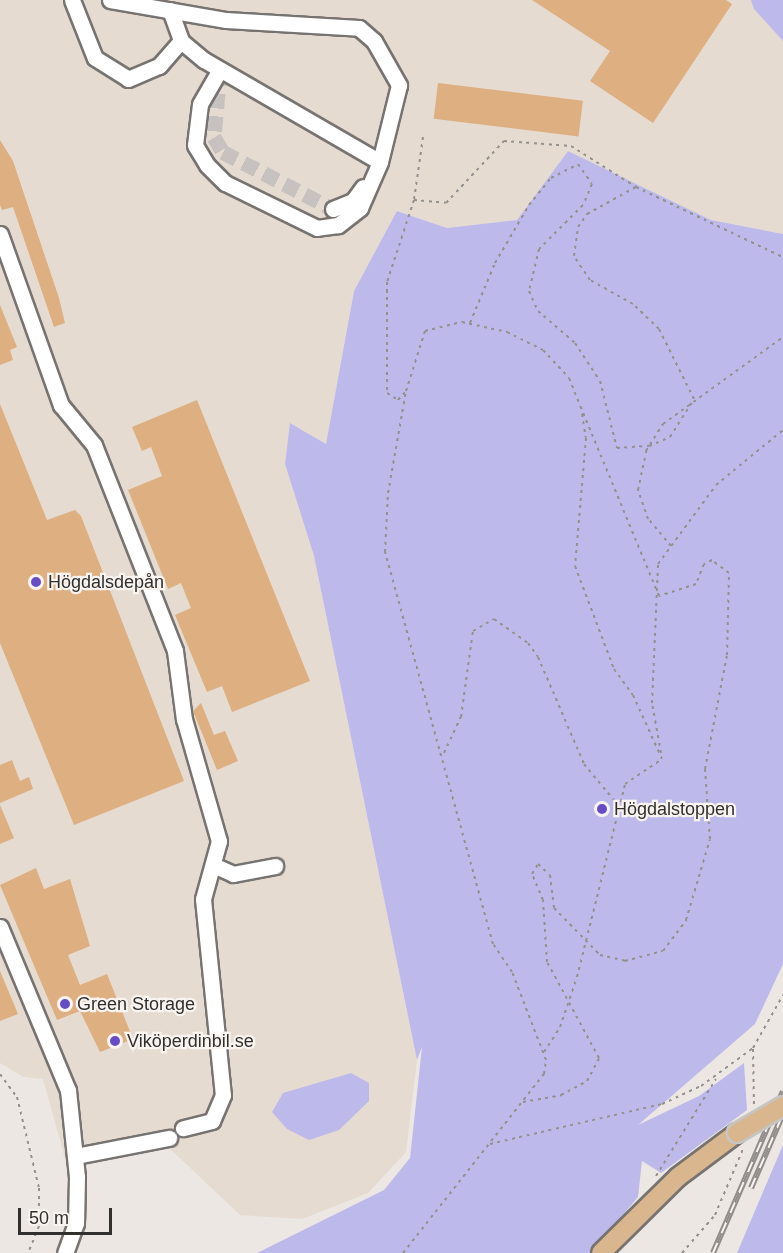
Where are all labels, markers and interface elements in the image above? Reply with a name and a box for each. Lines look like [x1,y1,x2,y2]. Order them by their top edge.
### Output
place label: Högdalsdepån [48,571,164,593]
marker: Högdalsdepån [29,575,43,589]
place label: Högdalstoppen [614,798,735,820]
marker: Högdalstoppen [595,802,609,816]
place label: Green Storage [77,993,195,1015]
marker: Green Storage [58,997,72,1011]
place label: Viköperdinbil.se [127,1030,254,1052]
marker: Viköperdinbil.se [108,1034,122,1048]
scale bar [21,1196,116,1234]
text: 50 m [29,1208,69,1228]

